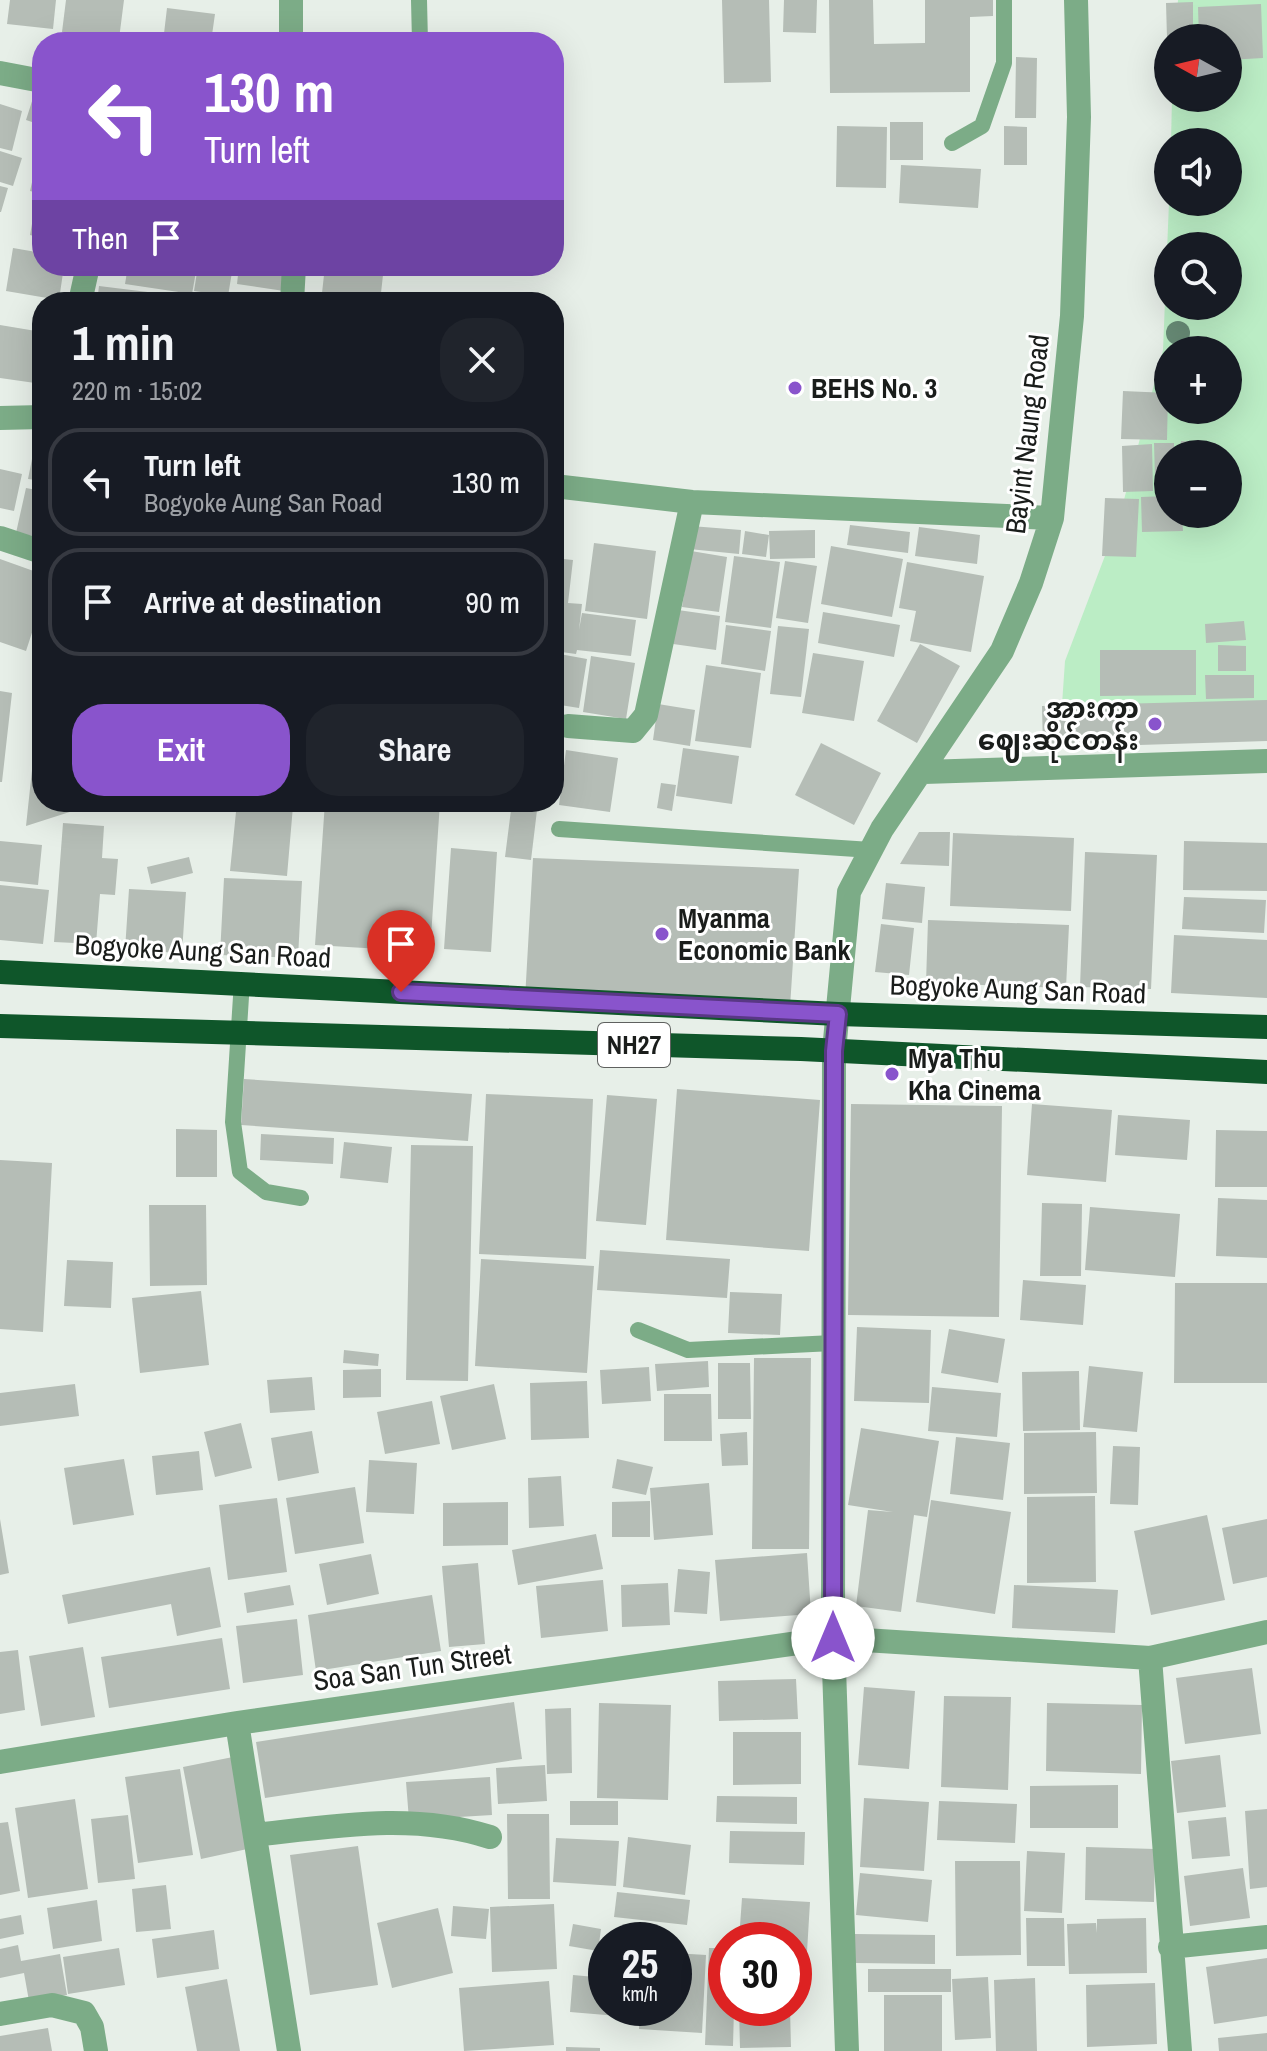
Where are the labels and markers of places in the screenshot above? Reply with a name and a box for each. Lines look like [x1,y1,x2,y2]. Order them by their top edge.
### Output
place label: BEHS No. 3 [811,369,937,407]
marker: BEHS No. 3 [786,379,804,397]
place label: အားကာ ဈေးဆိုင်တန်း [978,689,1139,763]
marker: အားကာ ဈေးဆိုင်တန်း [1146,715,1164,733]
place label: Myanma Economic Bank [678,899,850,969]
pin [367,910,435,992]
marker: Myanma Economic Bank [653,925,671,943]
place label: Mya Thu Kha Cinema [908,1039,1041,1109]
marker: Mya Thu Kha Cinema [883,1065,901,1083]

